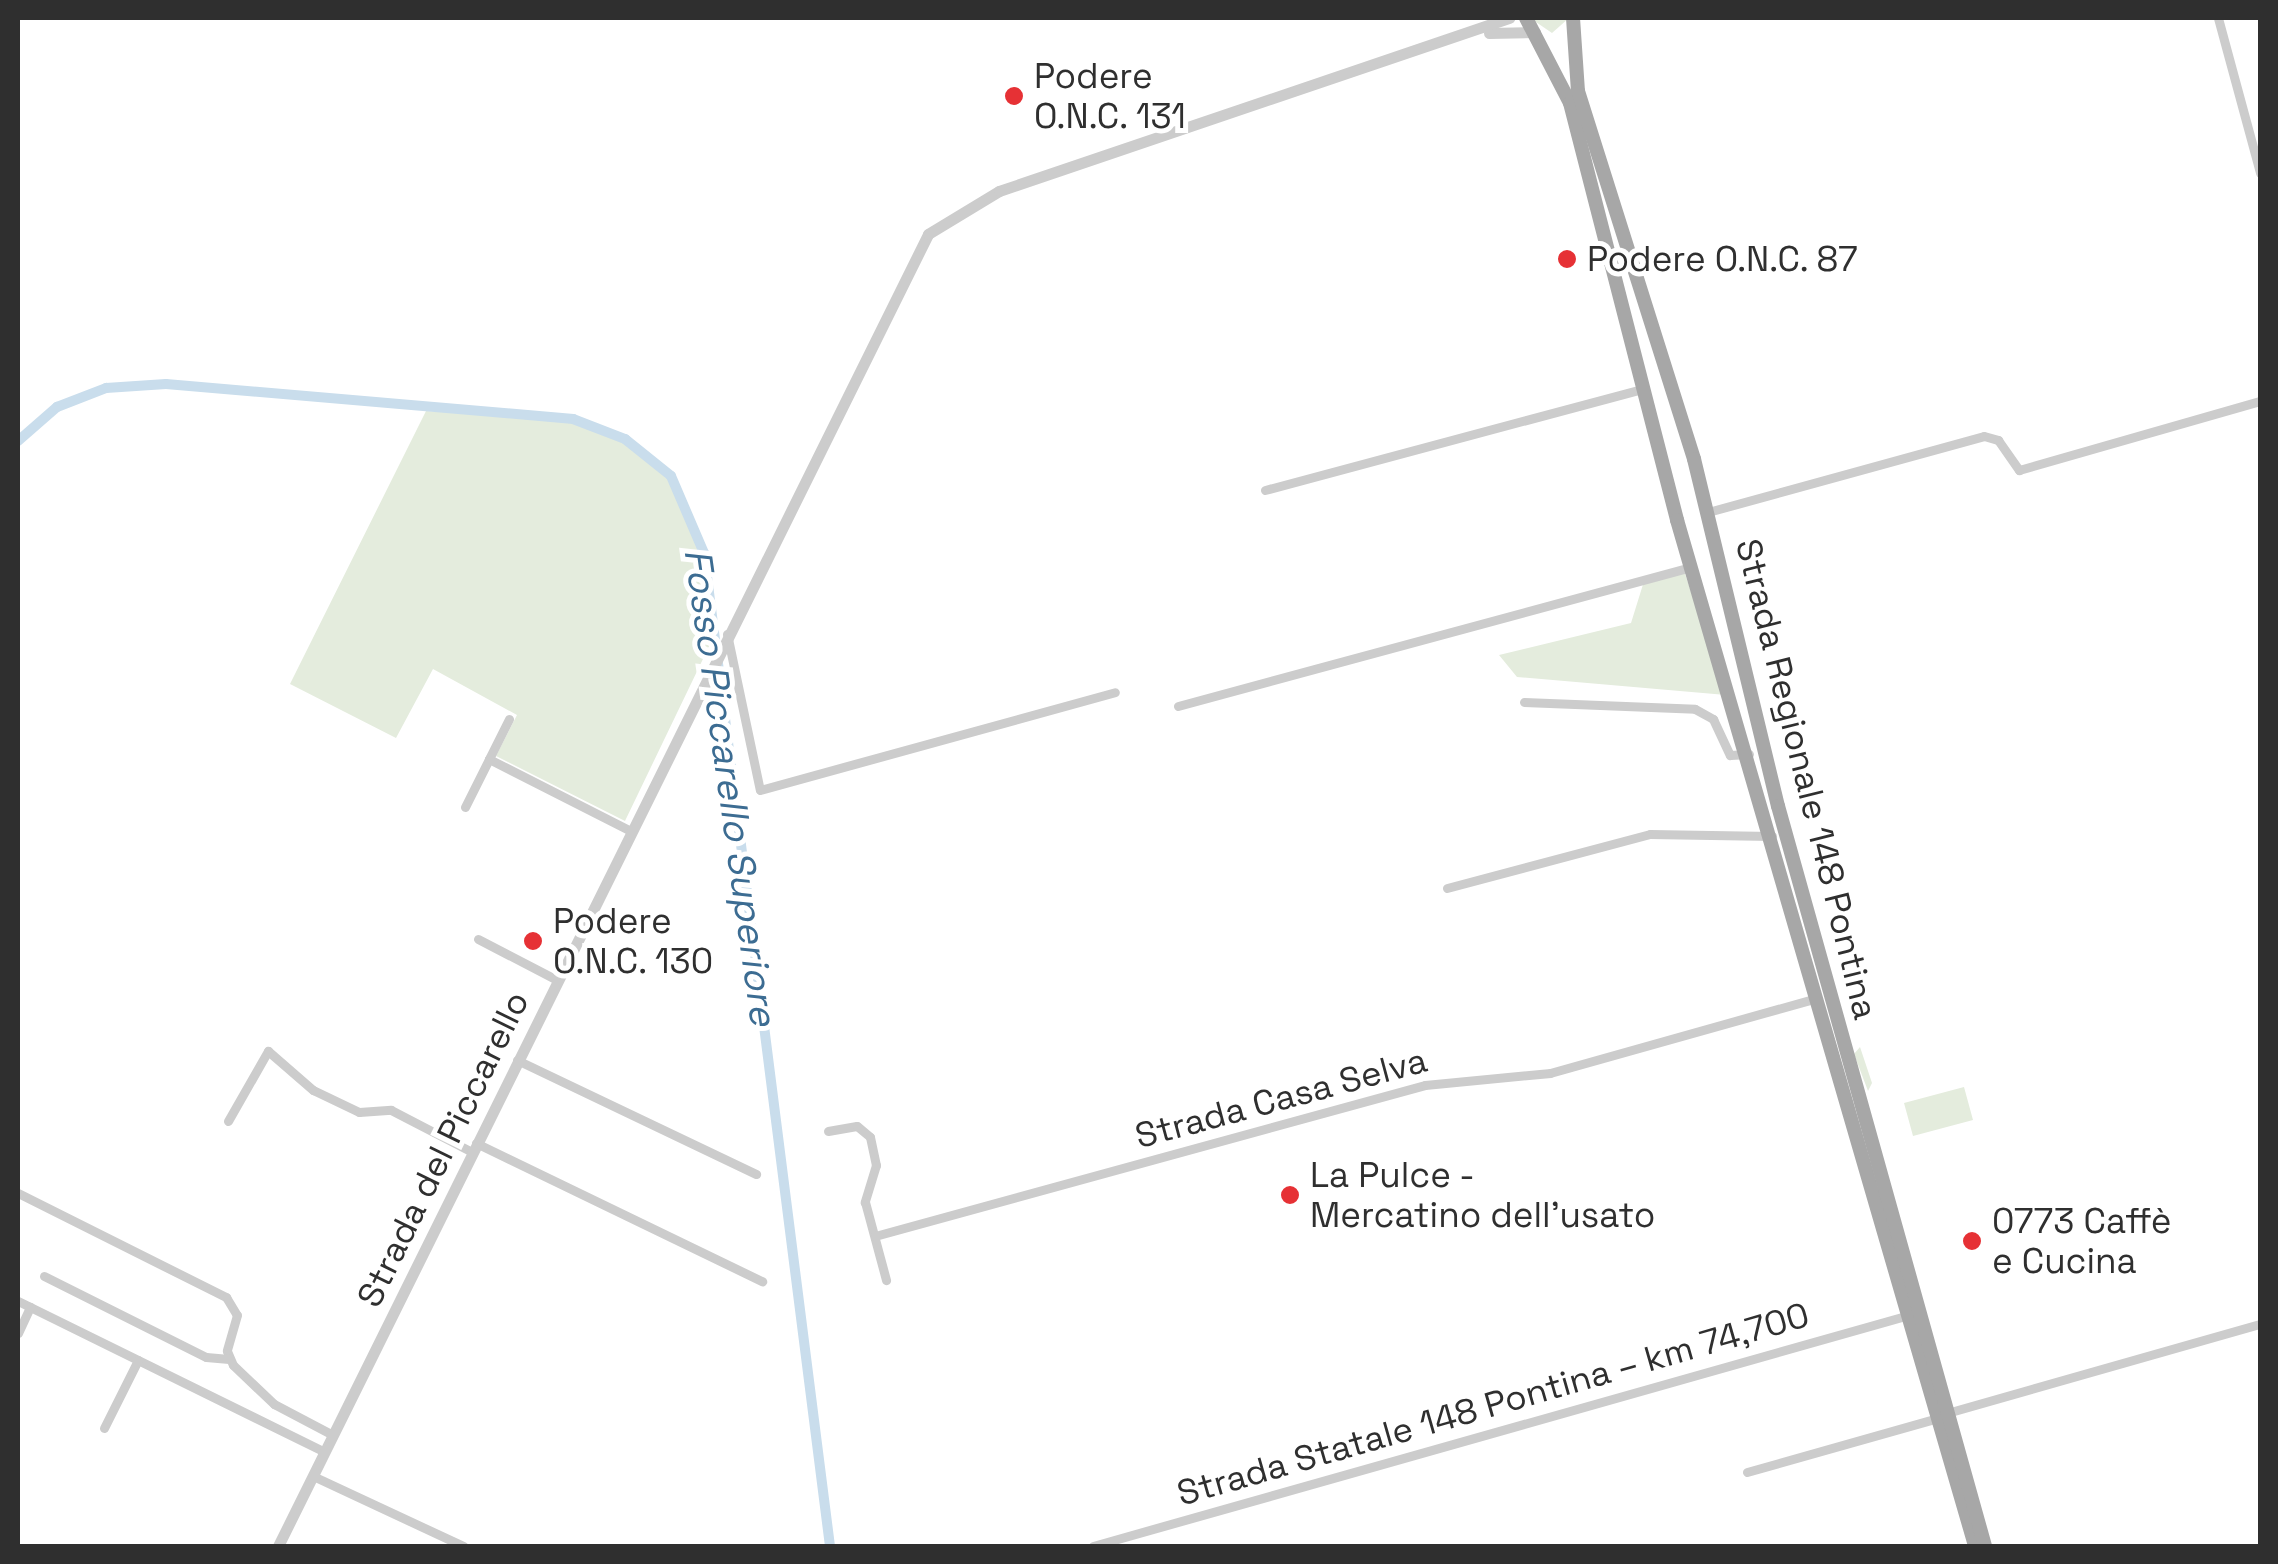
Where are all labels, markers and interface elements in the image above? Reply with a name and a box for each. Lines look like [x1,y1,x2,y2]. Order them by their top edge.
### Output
place label: Podere O.N.C. 131 [1034,55,1187,137]
marker: Podere O.N.C. 131 [1003,85,1025,107]
place label: Podere O.N.C. 87 [1587,238,1859,280]
marker: Podere O.N.C. 87 [1556,248,1578,270]
street label: Strada Regionale 148 Pontina [1727,535,1887,1023]
water label: Fosso Piccarello Superiore [674,546,786,1028]
place label: Podere O.N.C. 130 [553,900,714,982]
marker: Podere O.N.C. 130 [522,930,544,952]
street label: Strada del Piccarello [348,984,538,1314]
street label: Strada Casa Selva [1130,1039,1432,1157]
place label: La Pulce - Mercatino dell'usato [1310,1154,1655,1236]
marker: La Pulce - Mercatino dell'usato [1279,1184,1301,1206]
place label: 0773 Caffè e Cucina [1992,1200,2172,1282]
marker: 0773 Caffè e Cucina [1961,1230,1983,1252]
street label: Strada Statale 148 Pontina – km 74,700 [1171,1293,1815,1515]

